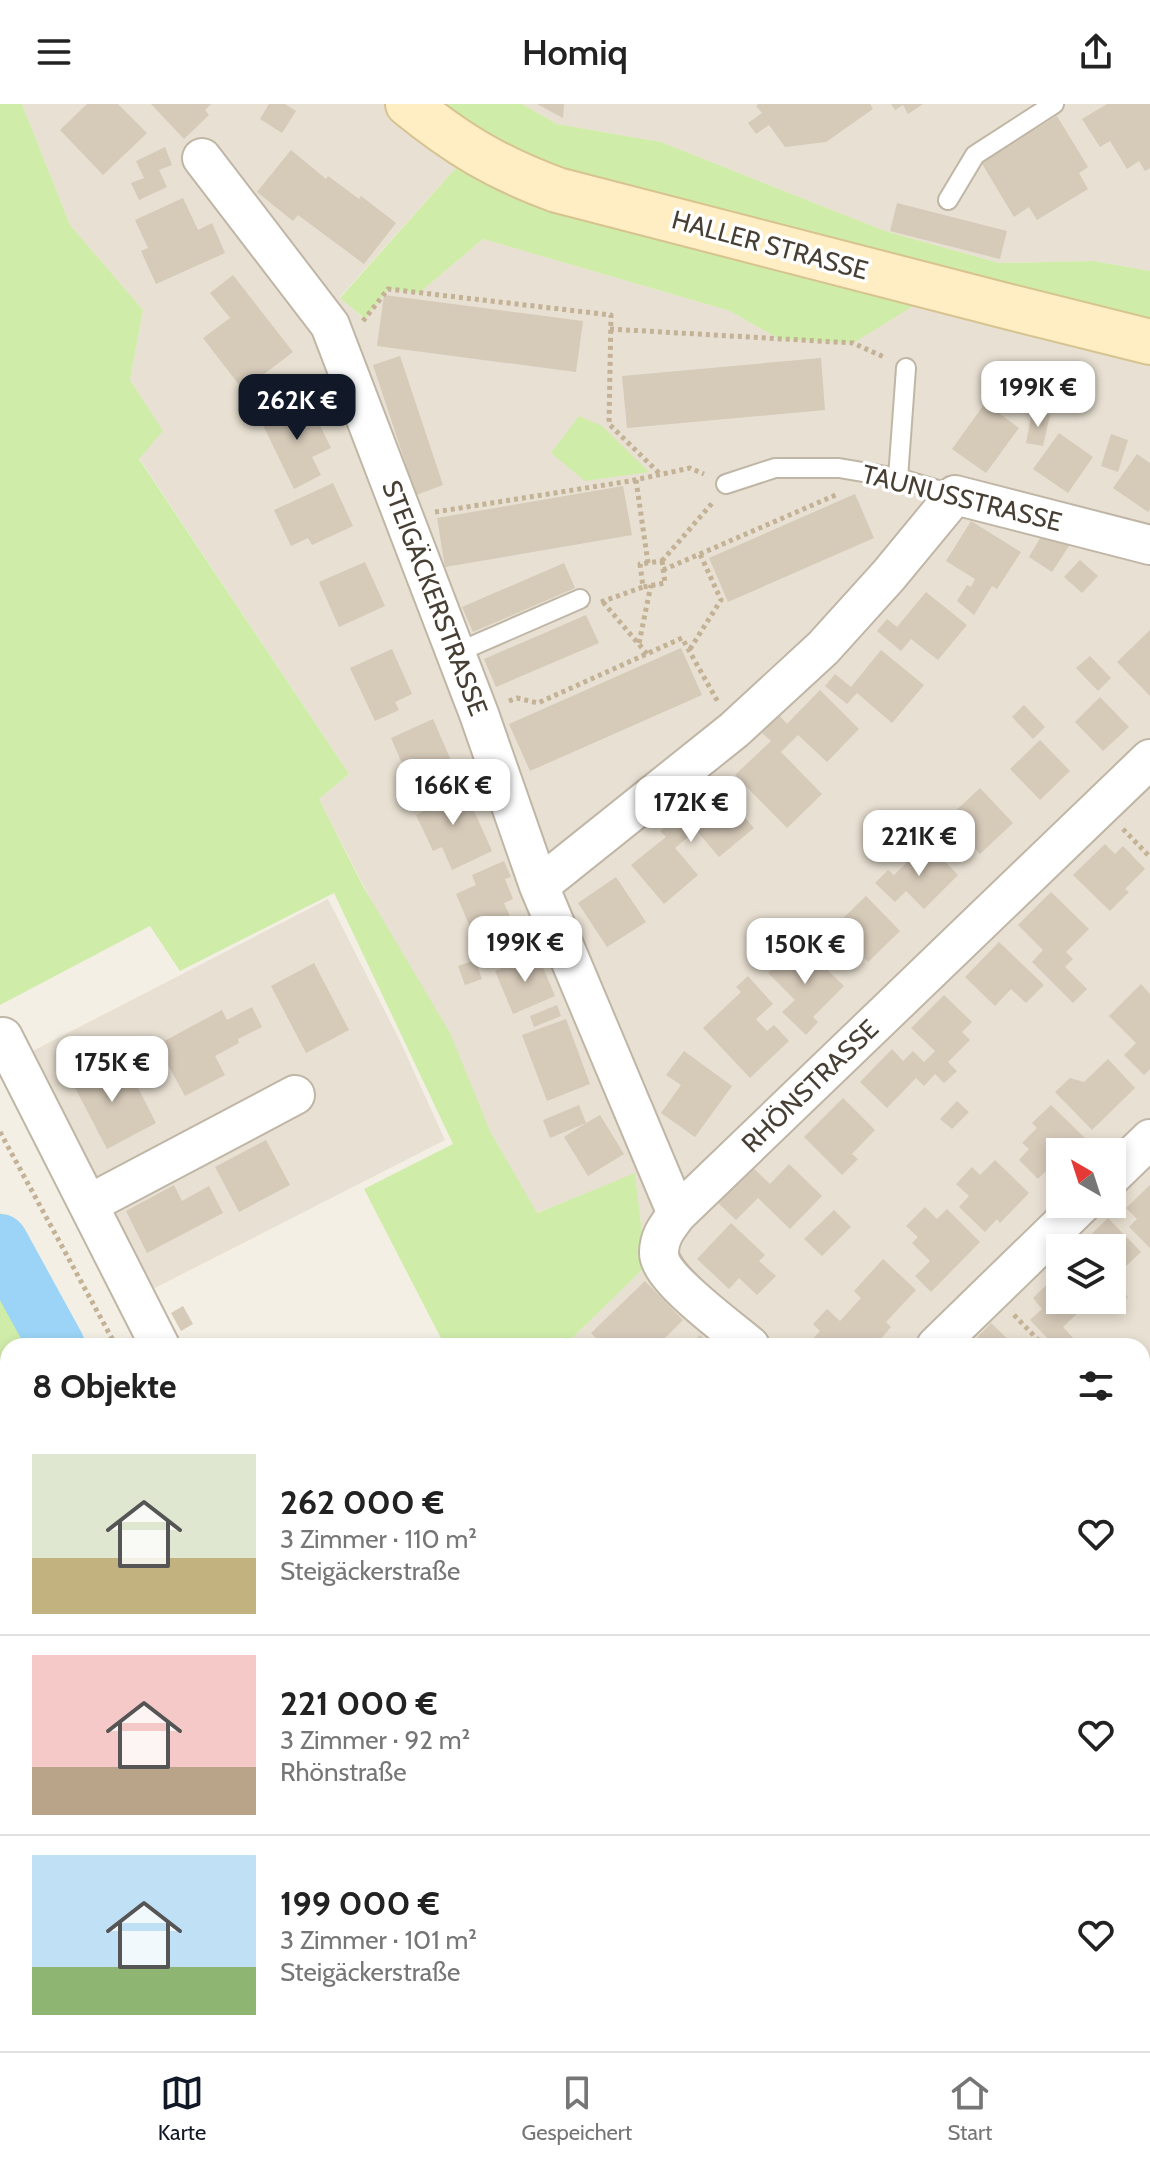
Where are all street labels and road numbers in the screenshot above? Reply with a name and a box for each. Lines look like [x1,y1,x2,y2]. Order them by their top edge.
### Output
street label: HALLER STRASSE [668,203,872,287]
street label: TAUNUSSTRASSE [859,458,1065,538]
street label: STEIGÄCKERSTRASSE [375,476,495,720]
street label: RHÖNSTRASSE [735,1013,885,1159]

